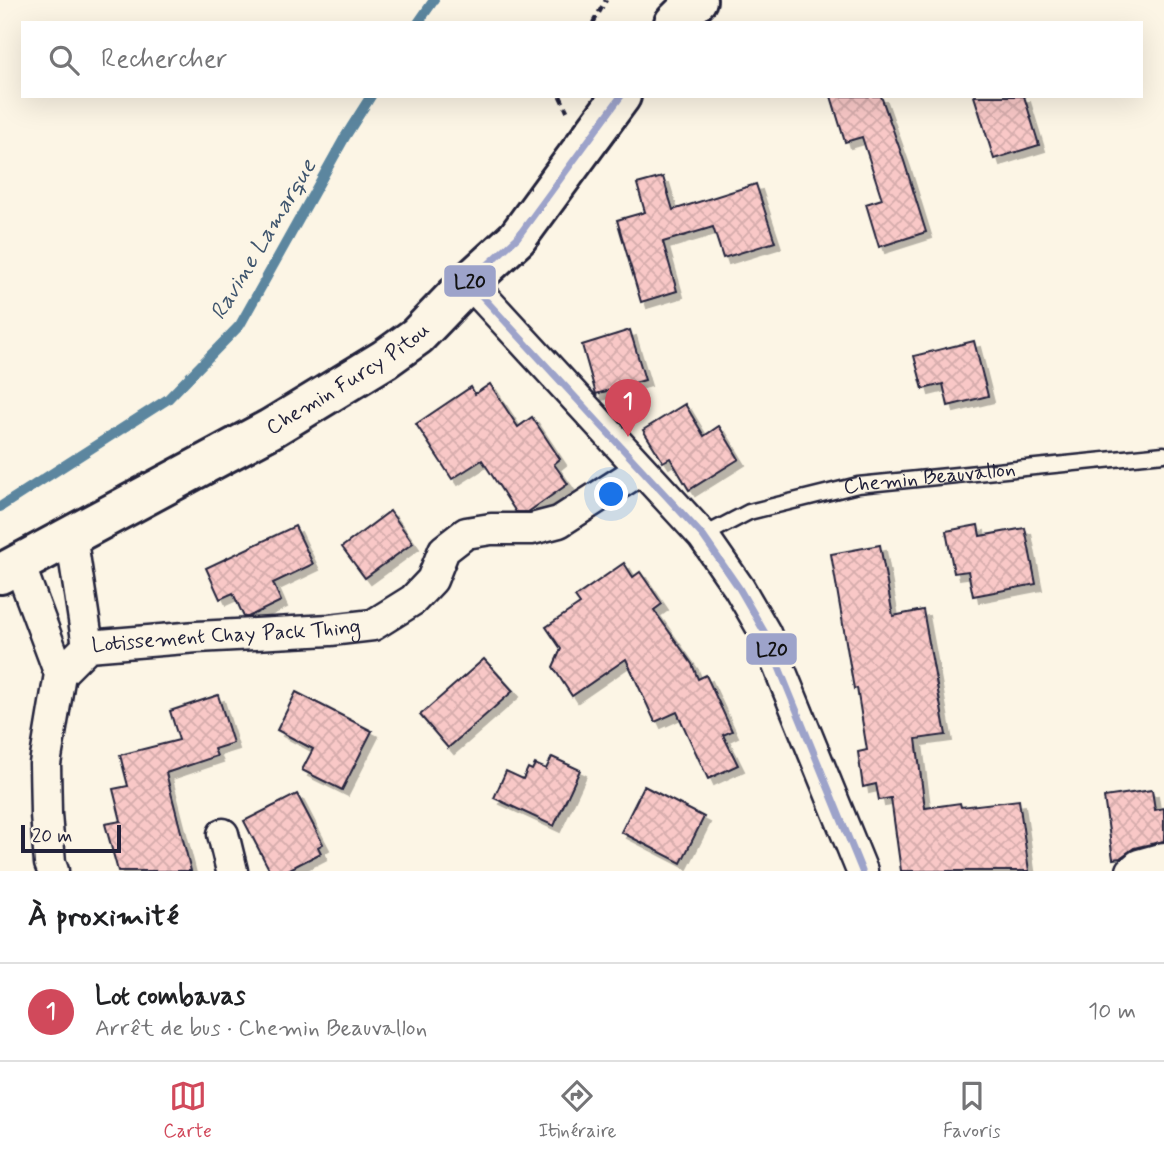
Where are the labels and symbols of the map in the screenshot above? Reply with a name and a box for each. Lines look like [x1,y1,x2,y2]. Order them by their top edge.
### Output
water label: Ravine Lamarque [204,153,324,326]
line badge: L20 [443,264,497,298]
text: L20 [454,270,486,295]
street label: Chemin Furcy Pitou [261,317,436,442]
pin: 1 [605,379,651,437]
street label: Chemin Beauvallon [841,455,1017,502]
your location [594,477,628,511]
street label: Lotissement Chay Pack Thing [91,613,362,660]
line badge: L20 [745,632,798,666]
text: L20 [756,638,788,663]
scale bar [21,822,121,854]

